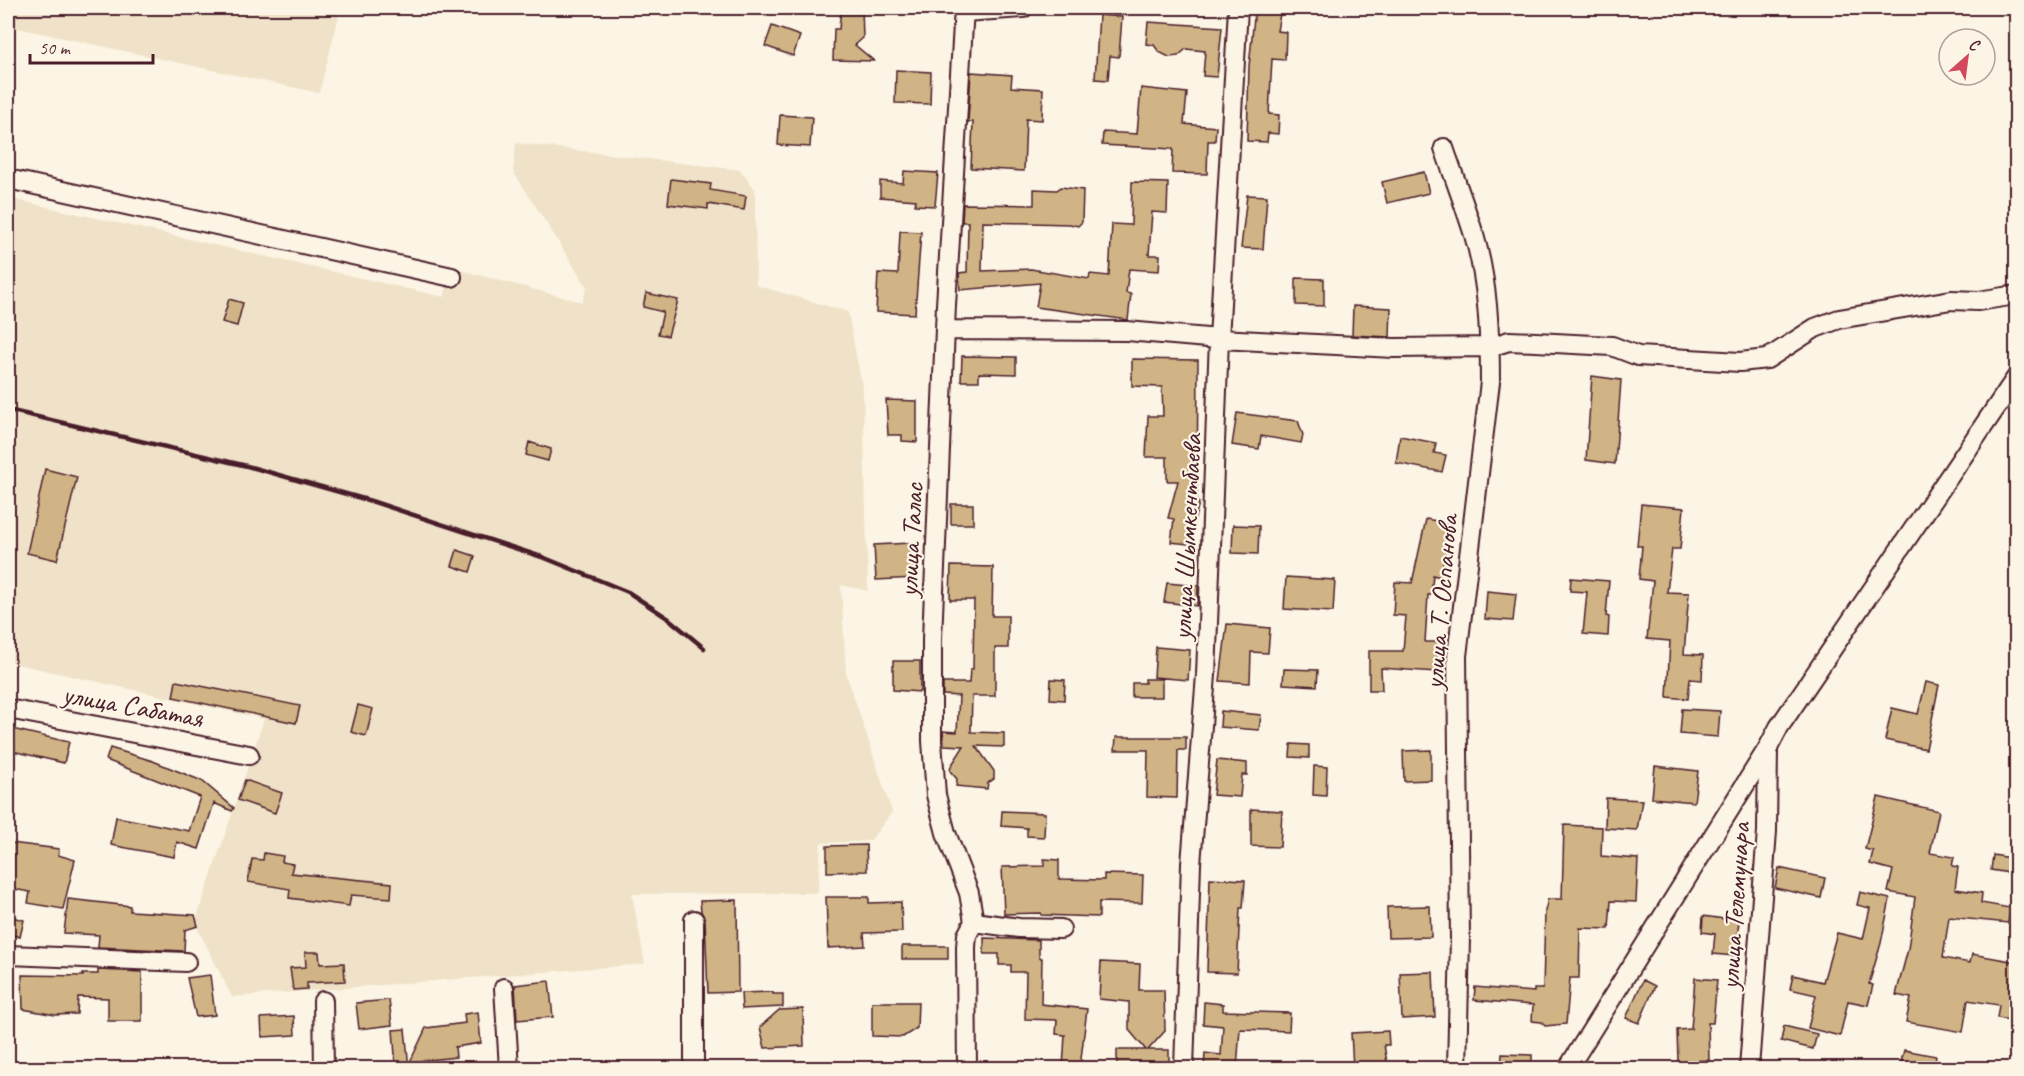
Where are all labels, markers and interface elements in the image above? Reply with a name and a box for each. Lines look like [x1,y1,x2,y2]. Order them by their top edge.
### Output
scale bar [30,27,153,65]
north arrow [1937,27,1997,87]
text: С [1965,34,1984,56]
text: 50 m [39,37,72,59]
street label: улица Шымкентбаева [1164,431,1209,643]
street label: улица Талас [890,480,931,600]
street label: улица Т. Оспанова [1415,511,1466,693]
street label: улица Сабатая [58,676,206,735]
street label: улица Телемунара [1711,820,1758,993]

